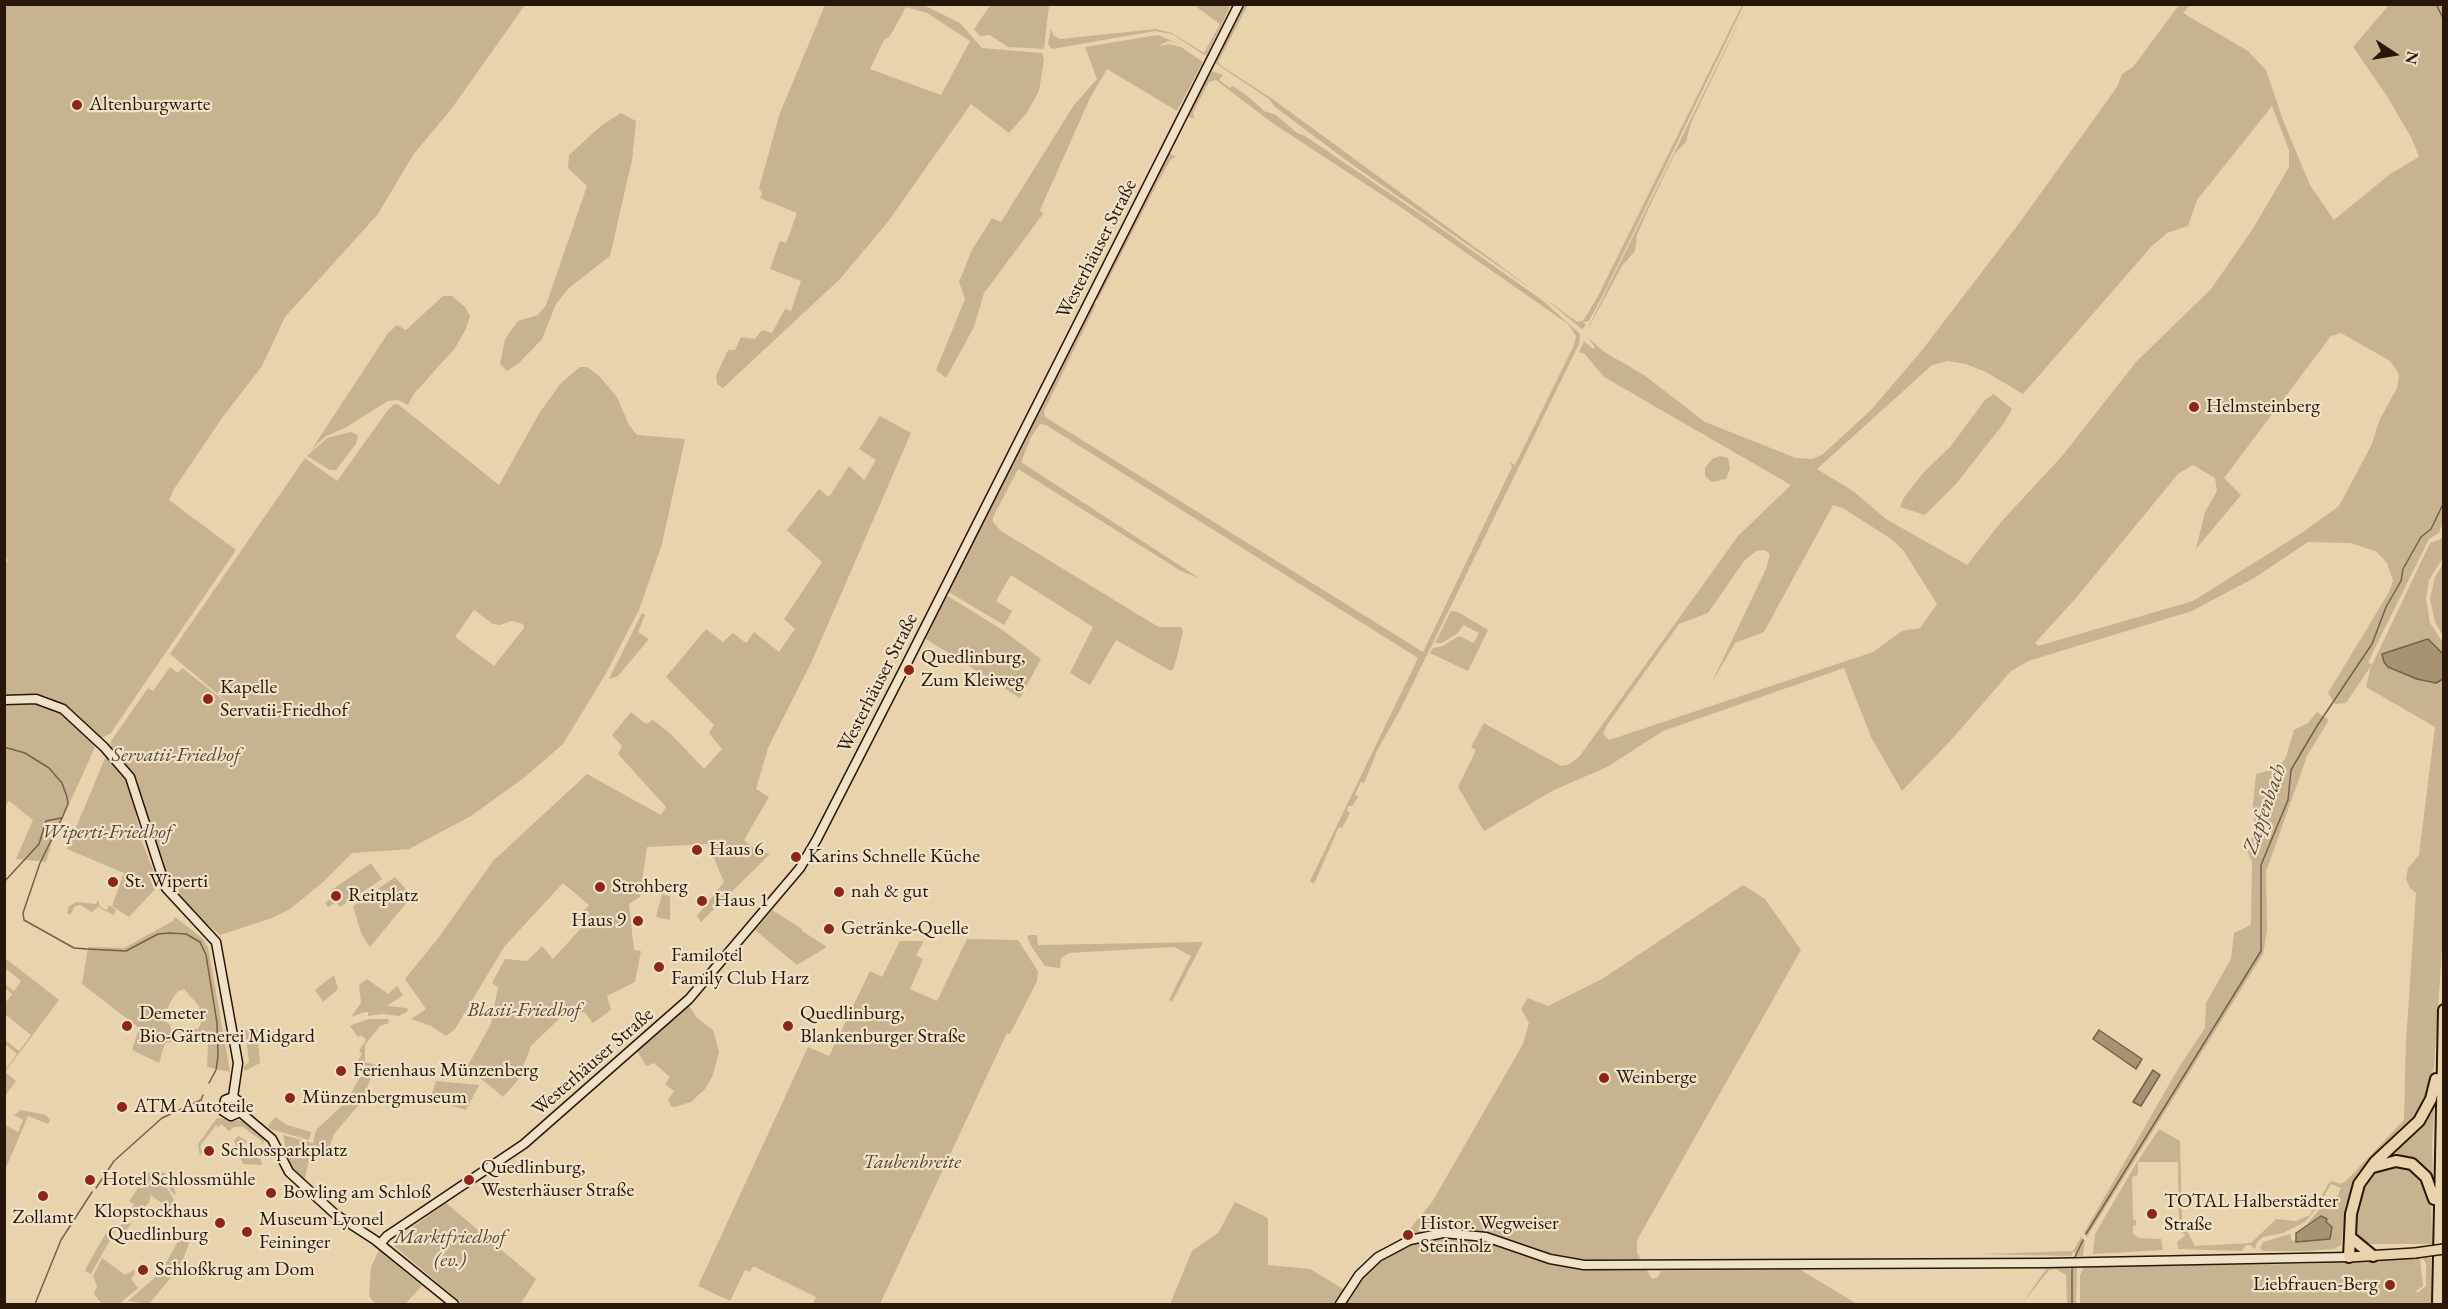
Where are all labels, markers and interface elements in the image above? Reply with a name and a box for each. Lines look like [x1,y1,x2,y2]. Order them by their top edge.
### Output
north arrow [2364,24,2424,84]
text: N [2400,49,2424,66]
place label: Altenburgwarte [89,93,211,117]
marker: Altenburgwarte [70,98,84,112]
street label: Westerhäuser Straße [1052,175,1142,323]
place label: Helmsteinberg [2206,395,2320,419]
marker: Helmsteinberg [2187,400,2201,414]
street label: Westerhäuser Straße [833,609,923,757]
place label: Quedlinburg, Zum Kleiweg [921,646,1026,693]
marker: Quedlinburg, Zum Kleiweg [902,663,916,677]
place label: Kapelle Servatii-Friedhof [220,676,348,723]
marker: Kapelle Servatii-Friedhof [201,692,215,706]
park label: Servatii-Friedhof [112,744,240,768]
water label: Zapfenbach [2238,761,2292,857]
park label: Wiperti-Friedhof [42,821,172,845]
place label: Haus 6 [709,838,764,862]
marker: Haus 6 [690,843,704,857]
place label: Karins Schnelle Küche [808,845,980,869]
marker: Karins Schnelle Küche [789,850,803,864]
place label: St. Wiperti [125,870,208,894]
marker: St. Wiperti [106,875,120,889]
place label: Strohberg [612,875,688,899]
marker: Strohberg [593,880,607,894]
place label: nah & gut [851,880,928,904]
place label: Reitplatz [348,884,418,908]
marker: nah & gut [832,885,846,899]
marker: Reitplatz [329,889,343,903]
place label: Haus 1 [714,889,769,913]
marker: Haus 1 [695,894,709,908]
place label: Haus 9 [571,909,626,933]
marker: Haus 9 [631,914,645,928]
place label: Getränke-Quelle [841,917,969,941]
marker: Getränke-Quelle [822,922,836,936]
place label: Familotel Family Club Harz [671,944,809,991]
marker: Familotel Family Club Harz [652,960,666,974]
park label: Blasii-Friedhof [467,999,581,1023]
place label: Demeter Bio-Gärtnerei Midgard [139,1002,315,1049]
place label: Quedlinburg, Blankenburger Straße [800,1002,966,1049]
street label: Westerhäuser Straße [527,1003,659,1121]
marker: Demeter Bio-Gärtnerei Midgard [120,1019,134,1033]
marker: Quedlinburg, Blankenburger Straße [781,1019,795,1033]
place label: Ferienhaus Münzenberg [353,1059,538,1083]
marker: Ferienhaus Münzenberg [334,1064,348,1078]
place label: Weinberge [1616,1066,1697,1090]
marker: Weinberge [1597,1071,1611,1085]
place label: Münzenbergmuseum [302,1086,467,1110]
marker: Münzenbergmuseum [283,1091,297,1105]
place label: ATM Autoteile [134,1095,253,1119]
marker: ATM Autoteile [115,1100,129,1114]
place label: Schlossparkplatz [221,1139,347,1163]
marker: Schlossparkplatz [202,1144,216,1158]
park label: Taubenbreite [863,1151,961,1175]
place label: Quedlinburg, Westerhäuser Straße [481,1156,634,1203]
place label: Hotel Schlossmühle [102,1168,255,1192]
marker: Hotel Schlossmühle [83,1173,97,1187]
marker: Quedlinburg, Westerhäuser Straße [462,1173,476,1187]
place label: Bowling am Schloß [283,1181,431,1205]
marker: Bowling am Schloß [264,1186,278,1200]
marker: Zollamt [36,1189,50,1203]
place label: TOTAL Halberstädter Straße [2164,1190,2338,1237]
place label: Klopstockhaus Quedlinburg [94,1200,208,1247]
place label: Zollamt [12,1206,74,1230]
marker: TOTAL Halberstädter Straße [2145,1207,2159,1221]
place label: Museum Lyonel Feininger [259,1208,384,1255]
place label: Histor. Wegweiser Steinholz [1420,1212,1559,1259]
marker: Klopstockhaus Quedlinburg [213,1216,227,1230]
marker: Museum Lyonel Feininger [240,1225,254,1239]
park label: Marktfriedhof (ev.) [394,1226,506,1273]
marker: Histor. Wegweiser Steinholz [1401,1228,1415,1242]
place label: Schloßkrug am Dom [155,1258,315,1282]
marker: Schloßkrug am Dom [136,1263,150,1277]
place label: Liebfrauen-Berg [2253,1273,2378,1297]
marker: Liebfrauen-Berg [2383,1278,2397,1292]

